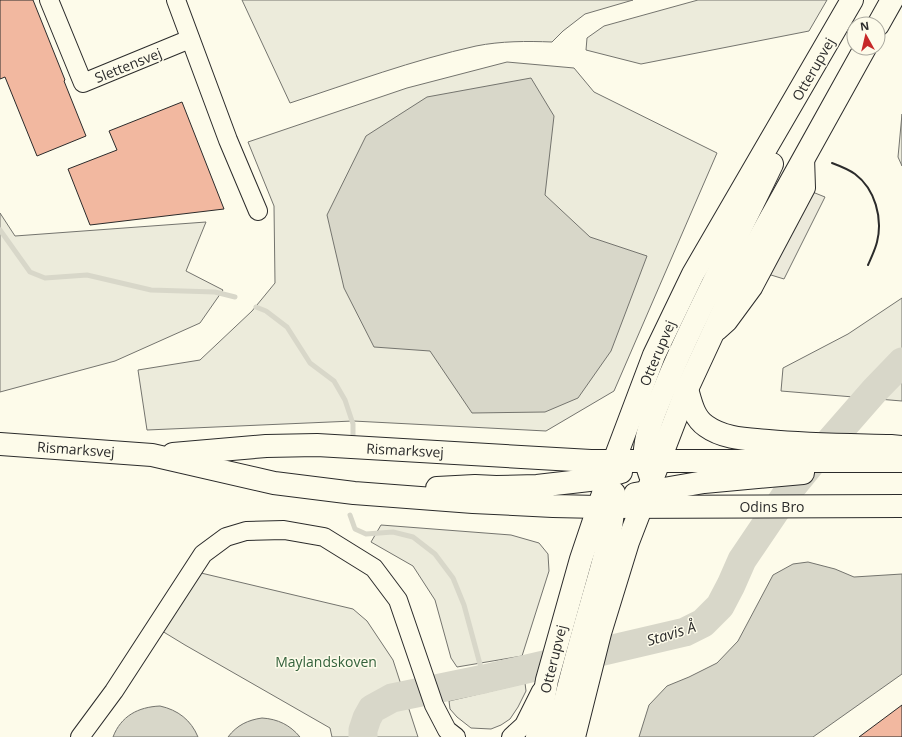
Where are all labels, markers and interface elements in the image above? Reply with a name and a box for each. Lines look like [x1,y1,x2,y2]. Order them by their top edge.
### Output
north arrow [846,16,886,56]
text: N [859,18,870,34]
street label: Otterupvej [787,34,839,104]
street label: Slettensvej [92,43,164,87]
street label: Otterupvej [635,317,679,389]
street label: Rismarksvej [37,437,115,461]
street label: Rismarksvej [366,438,444,462]
street label: Odins Bro [739,497,805,516]
water label: Stavis Å [644,616,698,650]
street label: Otterupvej [535,623,571,695]
park label: Maylandskoven [275,652,377,671]

